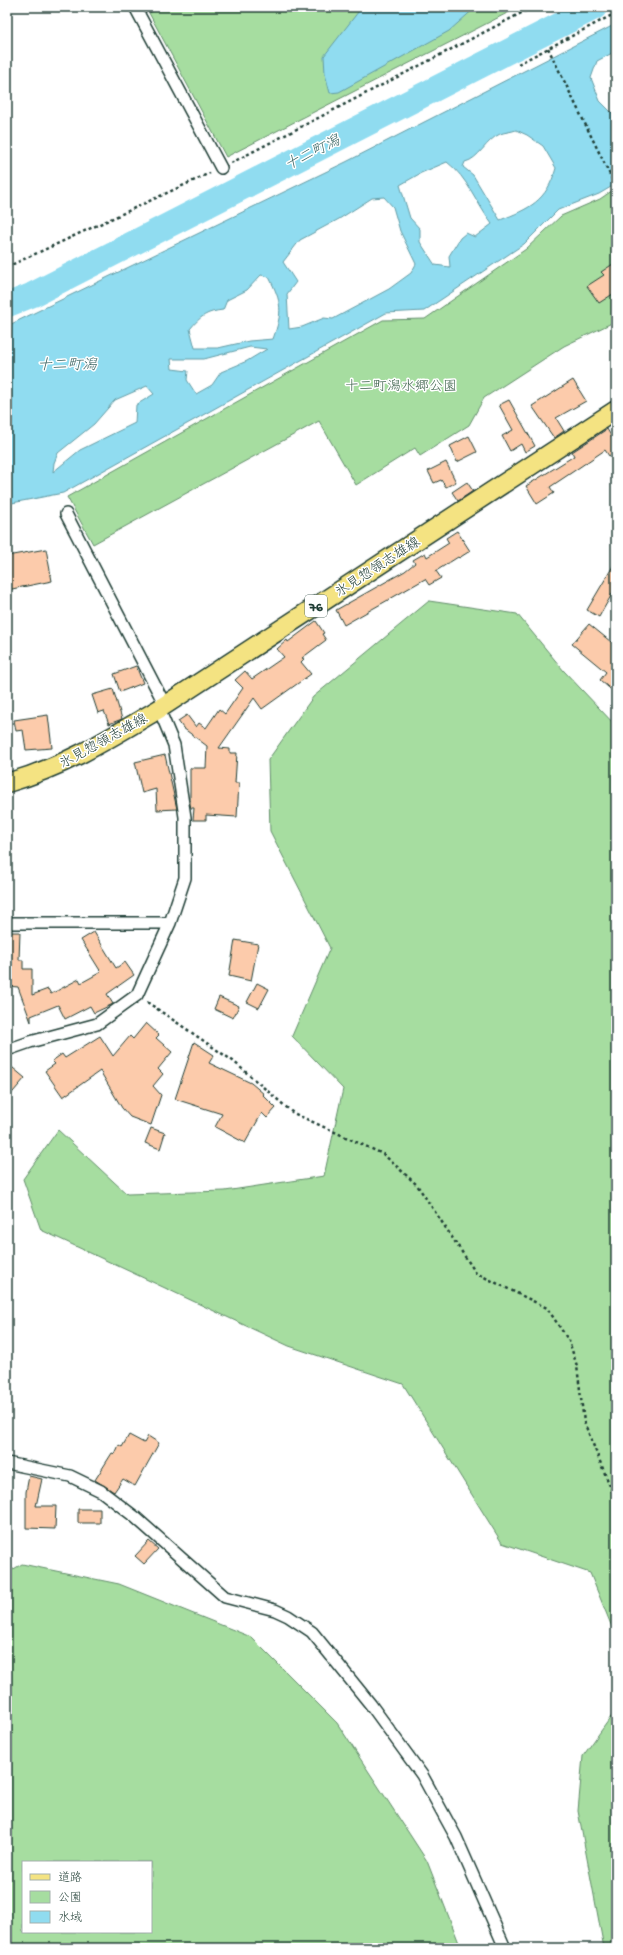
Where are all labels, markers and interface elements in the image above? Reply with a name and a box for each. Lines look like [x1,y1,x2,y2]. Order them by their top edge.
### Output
water label: 十二町潟 [282,132,345,175]
water label: 十二町潟 [37,357,98,375]
park label: 十二町潟水郷公園 [345,379,457,396]
street label: 氷見惣領志雄線 [333,534,424,602]
road number: 76 [305,595,327,617]
street label: 氷見惣領志雄線 [57,711,151,773]
legend [22,1861,152,1933]
text: 道路 [58,1871,82,1886]
text: 公園 [58,1891,82,1906]
text: 水域 [58,1911,82,1926]

